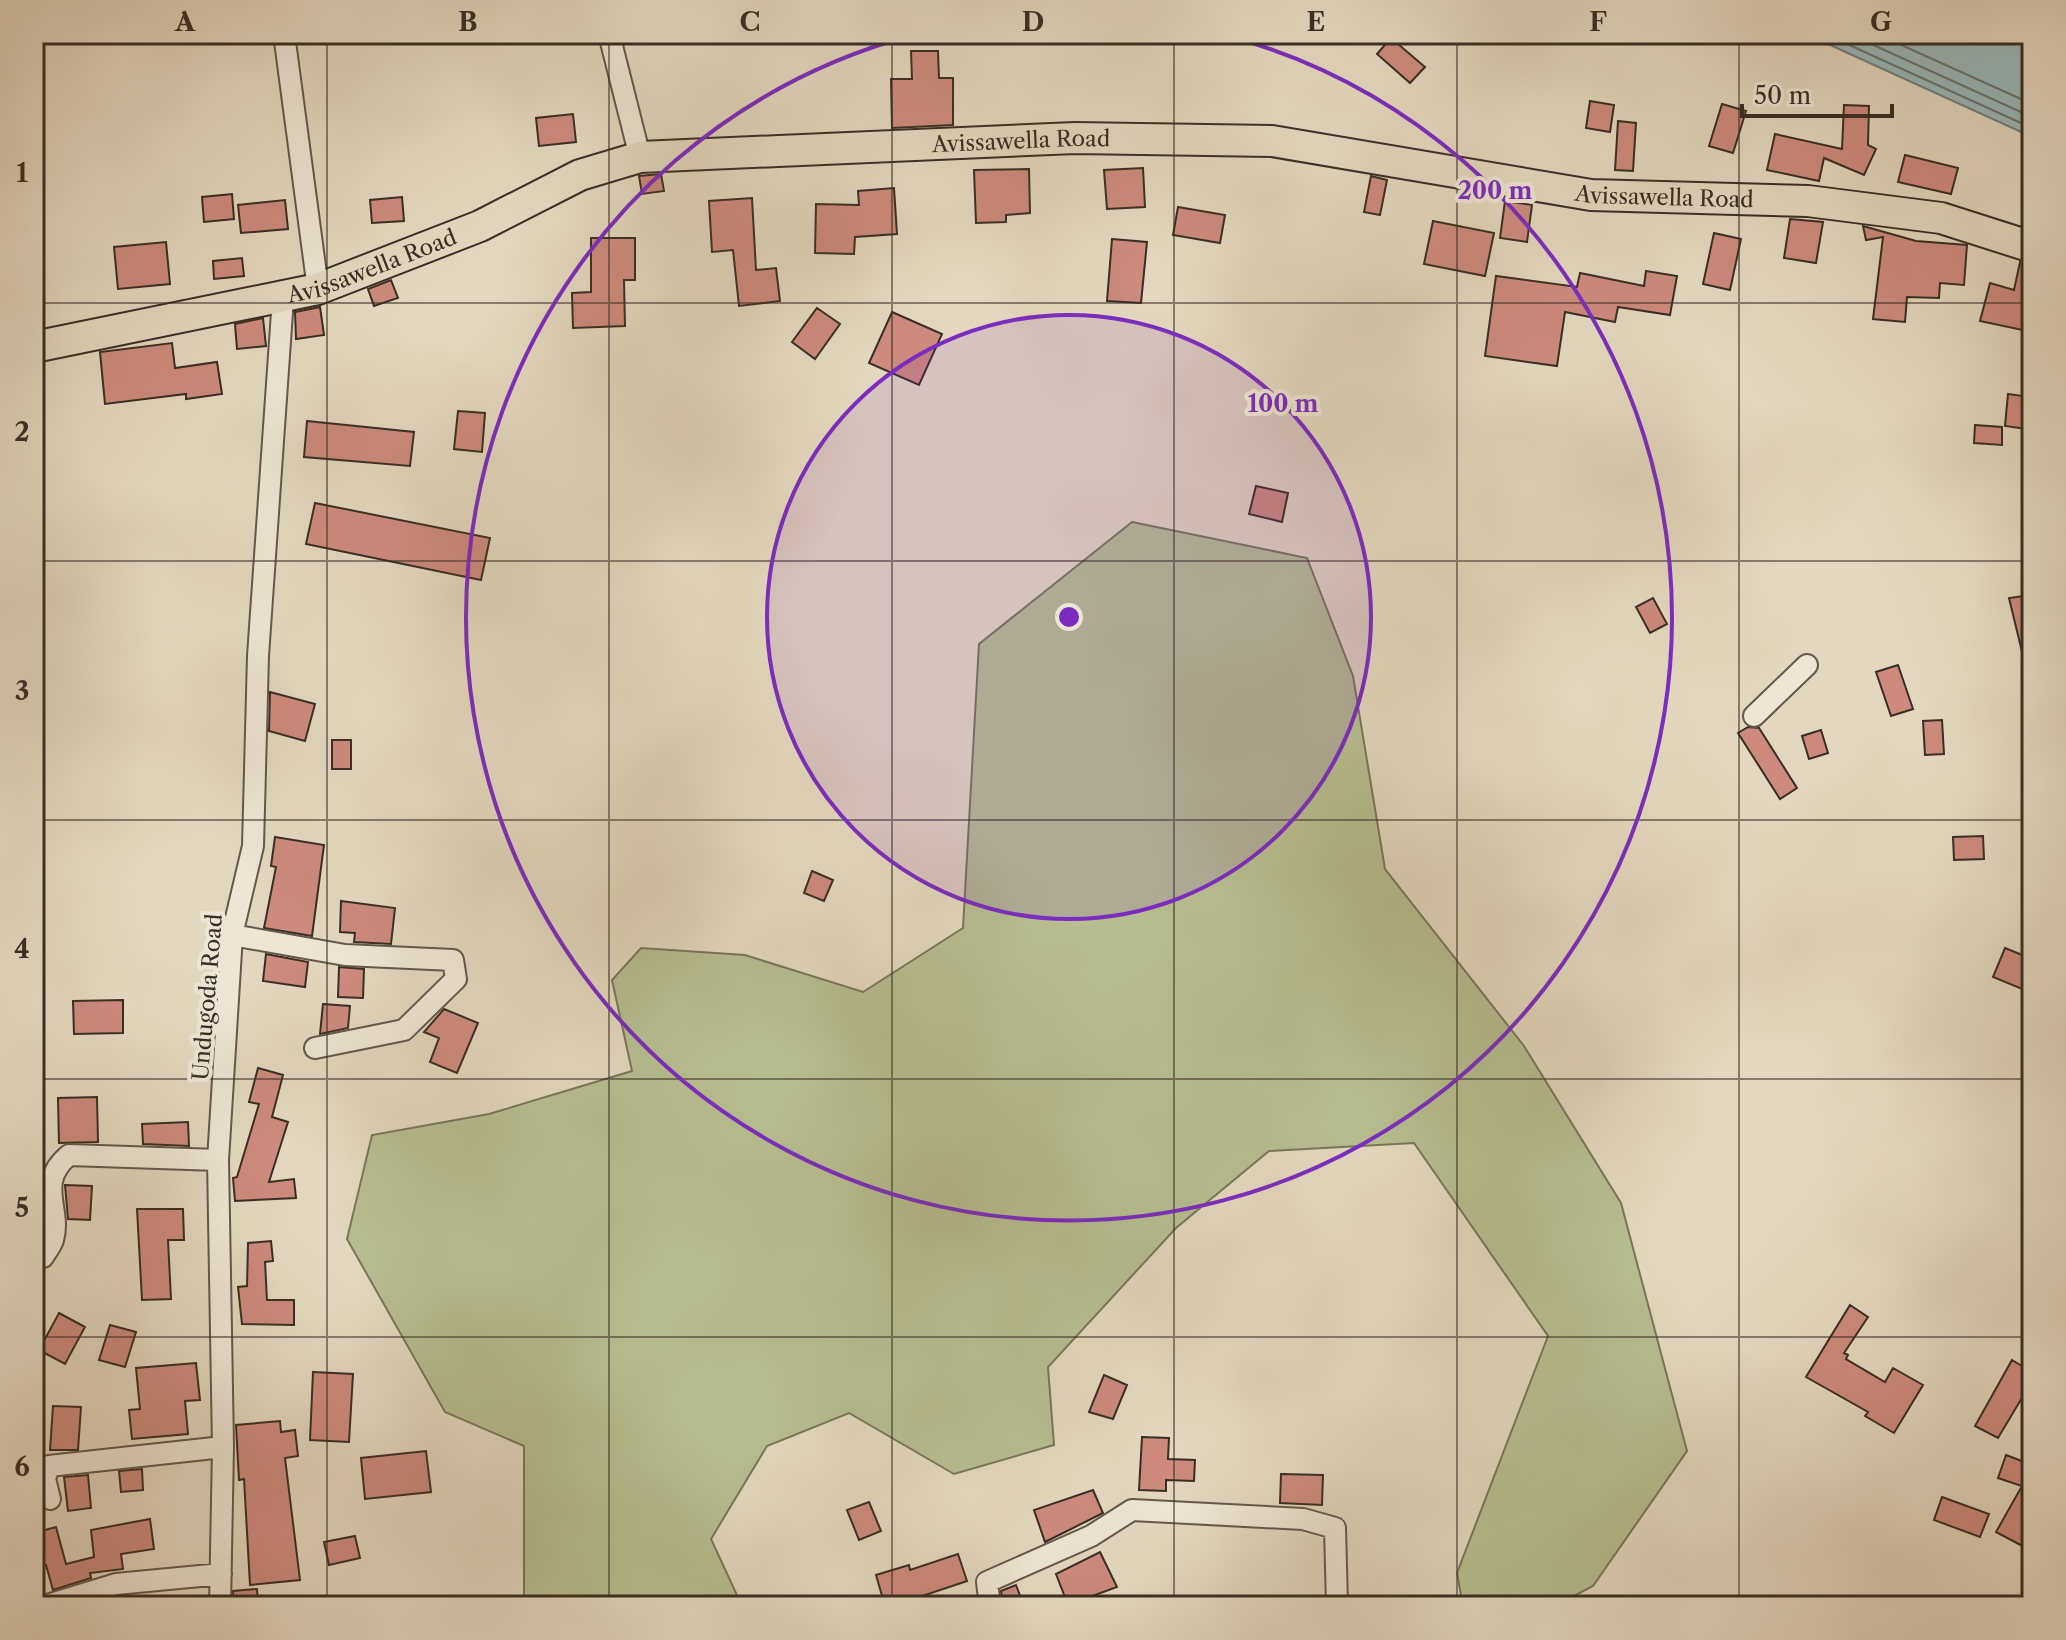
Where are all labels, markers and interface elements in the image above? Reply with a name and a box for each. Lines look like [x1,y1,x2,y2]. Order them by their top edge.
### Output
text: A [174,6,196,38]
text: B [458,6,478,38]
text: C [740,6,760,38]
text: D [1022,6,1044,38]
text: E [1307,6,1325,38]
text: F [1589,6,1607,38]
text: G [1870,6,1892,38]
scale bar [1742,68,1892,118]
text: 50 m [1754,81,1811,110]
street label: Avissawella Road [930,125,1110,158]
text: 1 [16,157,28,189]
text: 200 m [1458,176,1532,205]
street label: Avissawella Road [1572,179,1754,213]
street label: Avissawella Road [284,223,460,309]
text: 100 m [1247,389,1319,418]
text: 2 [14,416,30,448]
centre of rings [1055,603,1083,631]
text: 3 [15,675,29,707]
street label: Undugoda Road [187,913,228,1081]
text: 4 [14,933,30,965]
text: 5 [15,1192,29,1224]
text: 6 [14,1451,30,1483]

